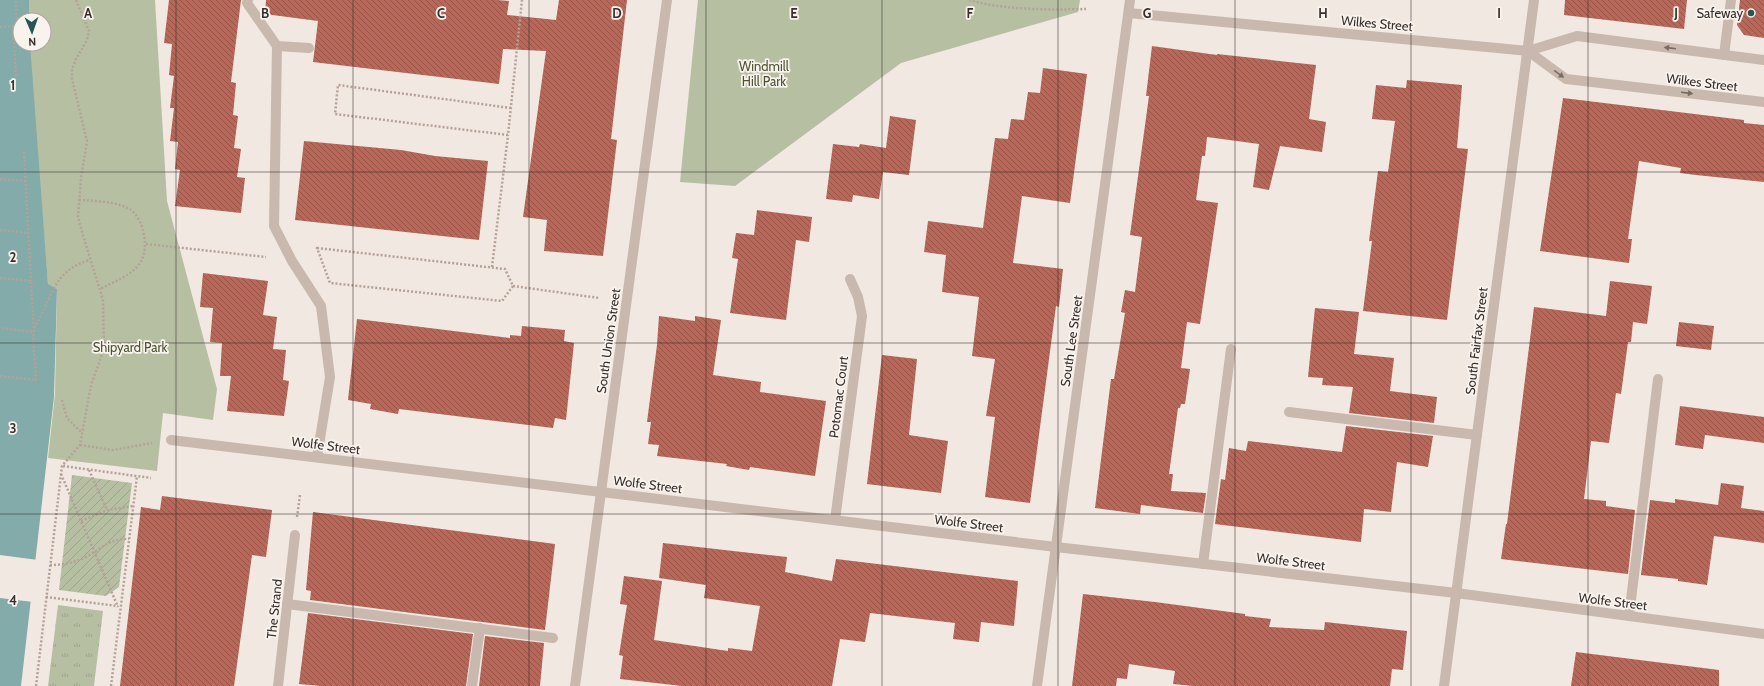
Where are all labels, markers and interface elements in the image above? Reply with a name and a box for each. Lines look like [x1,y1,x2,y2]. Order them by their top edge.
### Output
text: A [84,5,93,21]
text: B [261,5,269,21]
text: C [437,5,445,21]
text: D [612,5,622,21]
text: E [790,5,798,21]
text: F [967,5,974,21]
text: G [1143,5,1152,21]
text: H [1318,5,1328,21]
text: I [1497,5,1501,21]
text: J [1673,5,1678,21]
place label: Safeway [1696,5,1743,21]
marker: Safeway [1746,8,1756,18]
north arrow [12,12,52,52]
street label: Wilkes Street [1340,12,1414,34]
text: N [28,35,36,49]
one-way arrow [1664,45,1676,51]
park label: Windmill Hill Park [739,58,789,89]
one-way arrow [1554,70,1564,78]
street label: Wilkes Street [1665,70,1739,94]
text: 1 [11,77,15,93]
one-way arrow [1681,90,1693,96]
text: 2 [10,249,17,265]
street label: South Fairfax Street [1461,286,1491,396]
street label: South Union Street [593,287,623,395]
street label: South Lee Street [1057,294,1085,388]
park label: Shipyard Park [93,339,167,355]
street label: Potomac Court [825,354,851,439]
text: 3 [9,420,17,436]
street label: Wolfe Street [291,433,362,457]
street label: Wolfe Street [613,472,684,496]
street label: Wolfe Street [934,511,1005,535]
street label: Wolfe Street [1256,549,1327,573]
street label: The Strand [263,578,285,640]
street label: Wolfe Street [1578,589,1649,613]
text: 4 [9,592,17,608]

